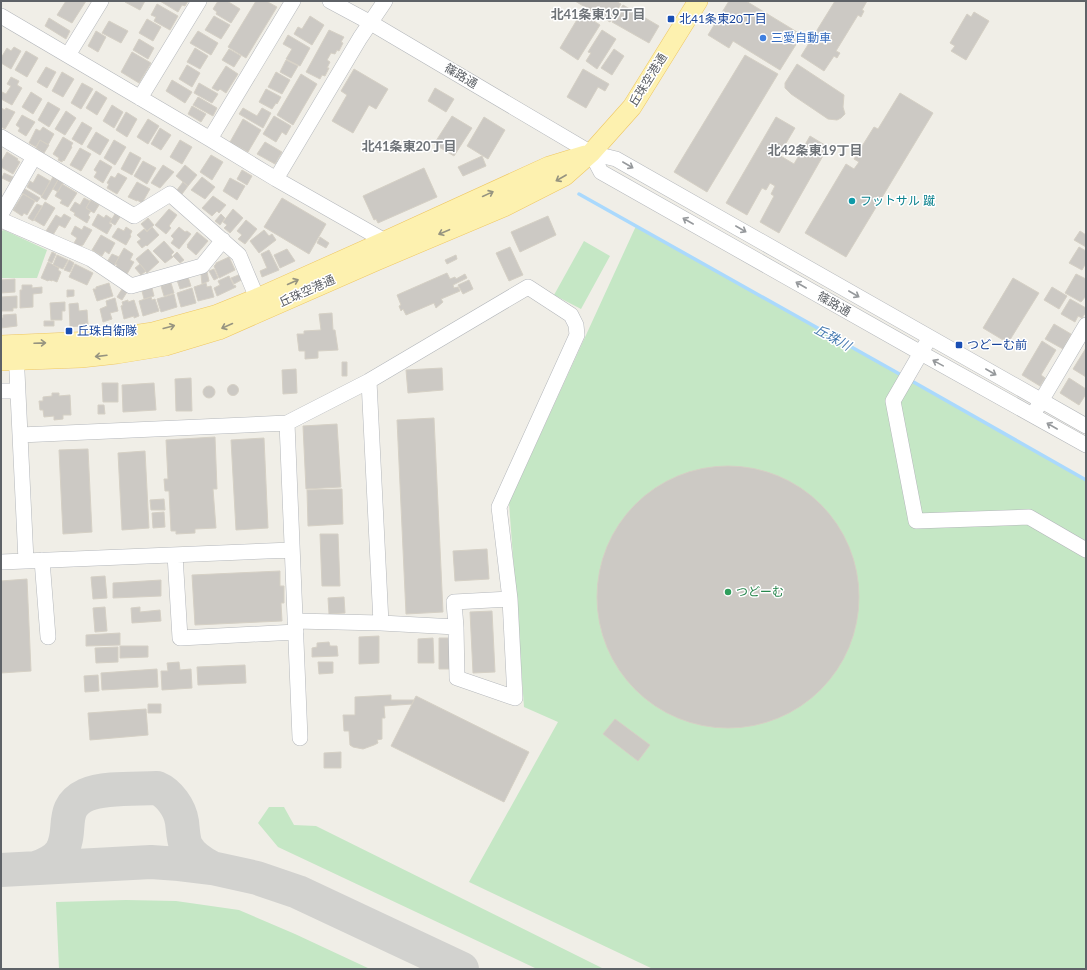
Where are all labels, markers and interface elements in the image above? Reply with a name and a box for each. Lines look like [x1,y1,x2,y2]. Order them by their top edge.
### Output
district label: 北41条東19丁目 [550,6,646,22]
place label: 北41条東20丁目 [679,11,767,26]
marker: 北41条東20丁目 [666,14,676,24]
place label: 三愛自動車 [771,30,831,45]
marker: 三愛自動車 [758,33,768,43]
street label: 丘珠空港通 [625,50,670,109]
street label: 篠路通 [442,60,481,91]
district label: 北41条東20丁目 [361,138,457,154]
district label: 北42条東19丁目 [767,142,863,158]
one-way arrow [622,162,634,170]
one-way arrow [555,174,567,182]
one-way arrow [482,190,494,197]
place label: フットサル 蹴 [860,193,935,208]
marker: フットサル 蹴 [847,196,857,206]
one-way arrow [682,216,694,224]
one-way arrow [735,226,747,234]
one-way arrow [438,229,450,237]
street label: 丘珠空港通 [276,271,337,310]
one-way arrow [287,278,299,285]
one-way arrow [795,281,807,288]
street label: 篠路通 [815,288,854,319]
one-way arrow [847,290,859,298]
water label: 丘珠川 [812,321,856,354]
place label: 丘珠自衛隊 [77,323,137,338]
one-way arrow [162,323,175,331]
one-way arrow [221,323,233,330]
marker: 丘珠自衛隊 [64,326,74,336]
place label: つどーむ前 [967,337,1027,352]
one-way arrow [33,339,46,347]
marker: つどーむ前 [954,340,964,350]
one-way arrow [95,352,108,360]
one-way arrow [933,358,945,366]
one-way arrow [985,368,997,376]
one-way arrow [1046,421,1058,429]
place label: つどーむ [736,584,784,599]
marker: つどーむ [723,587,733,597]

